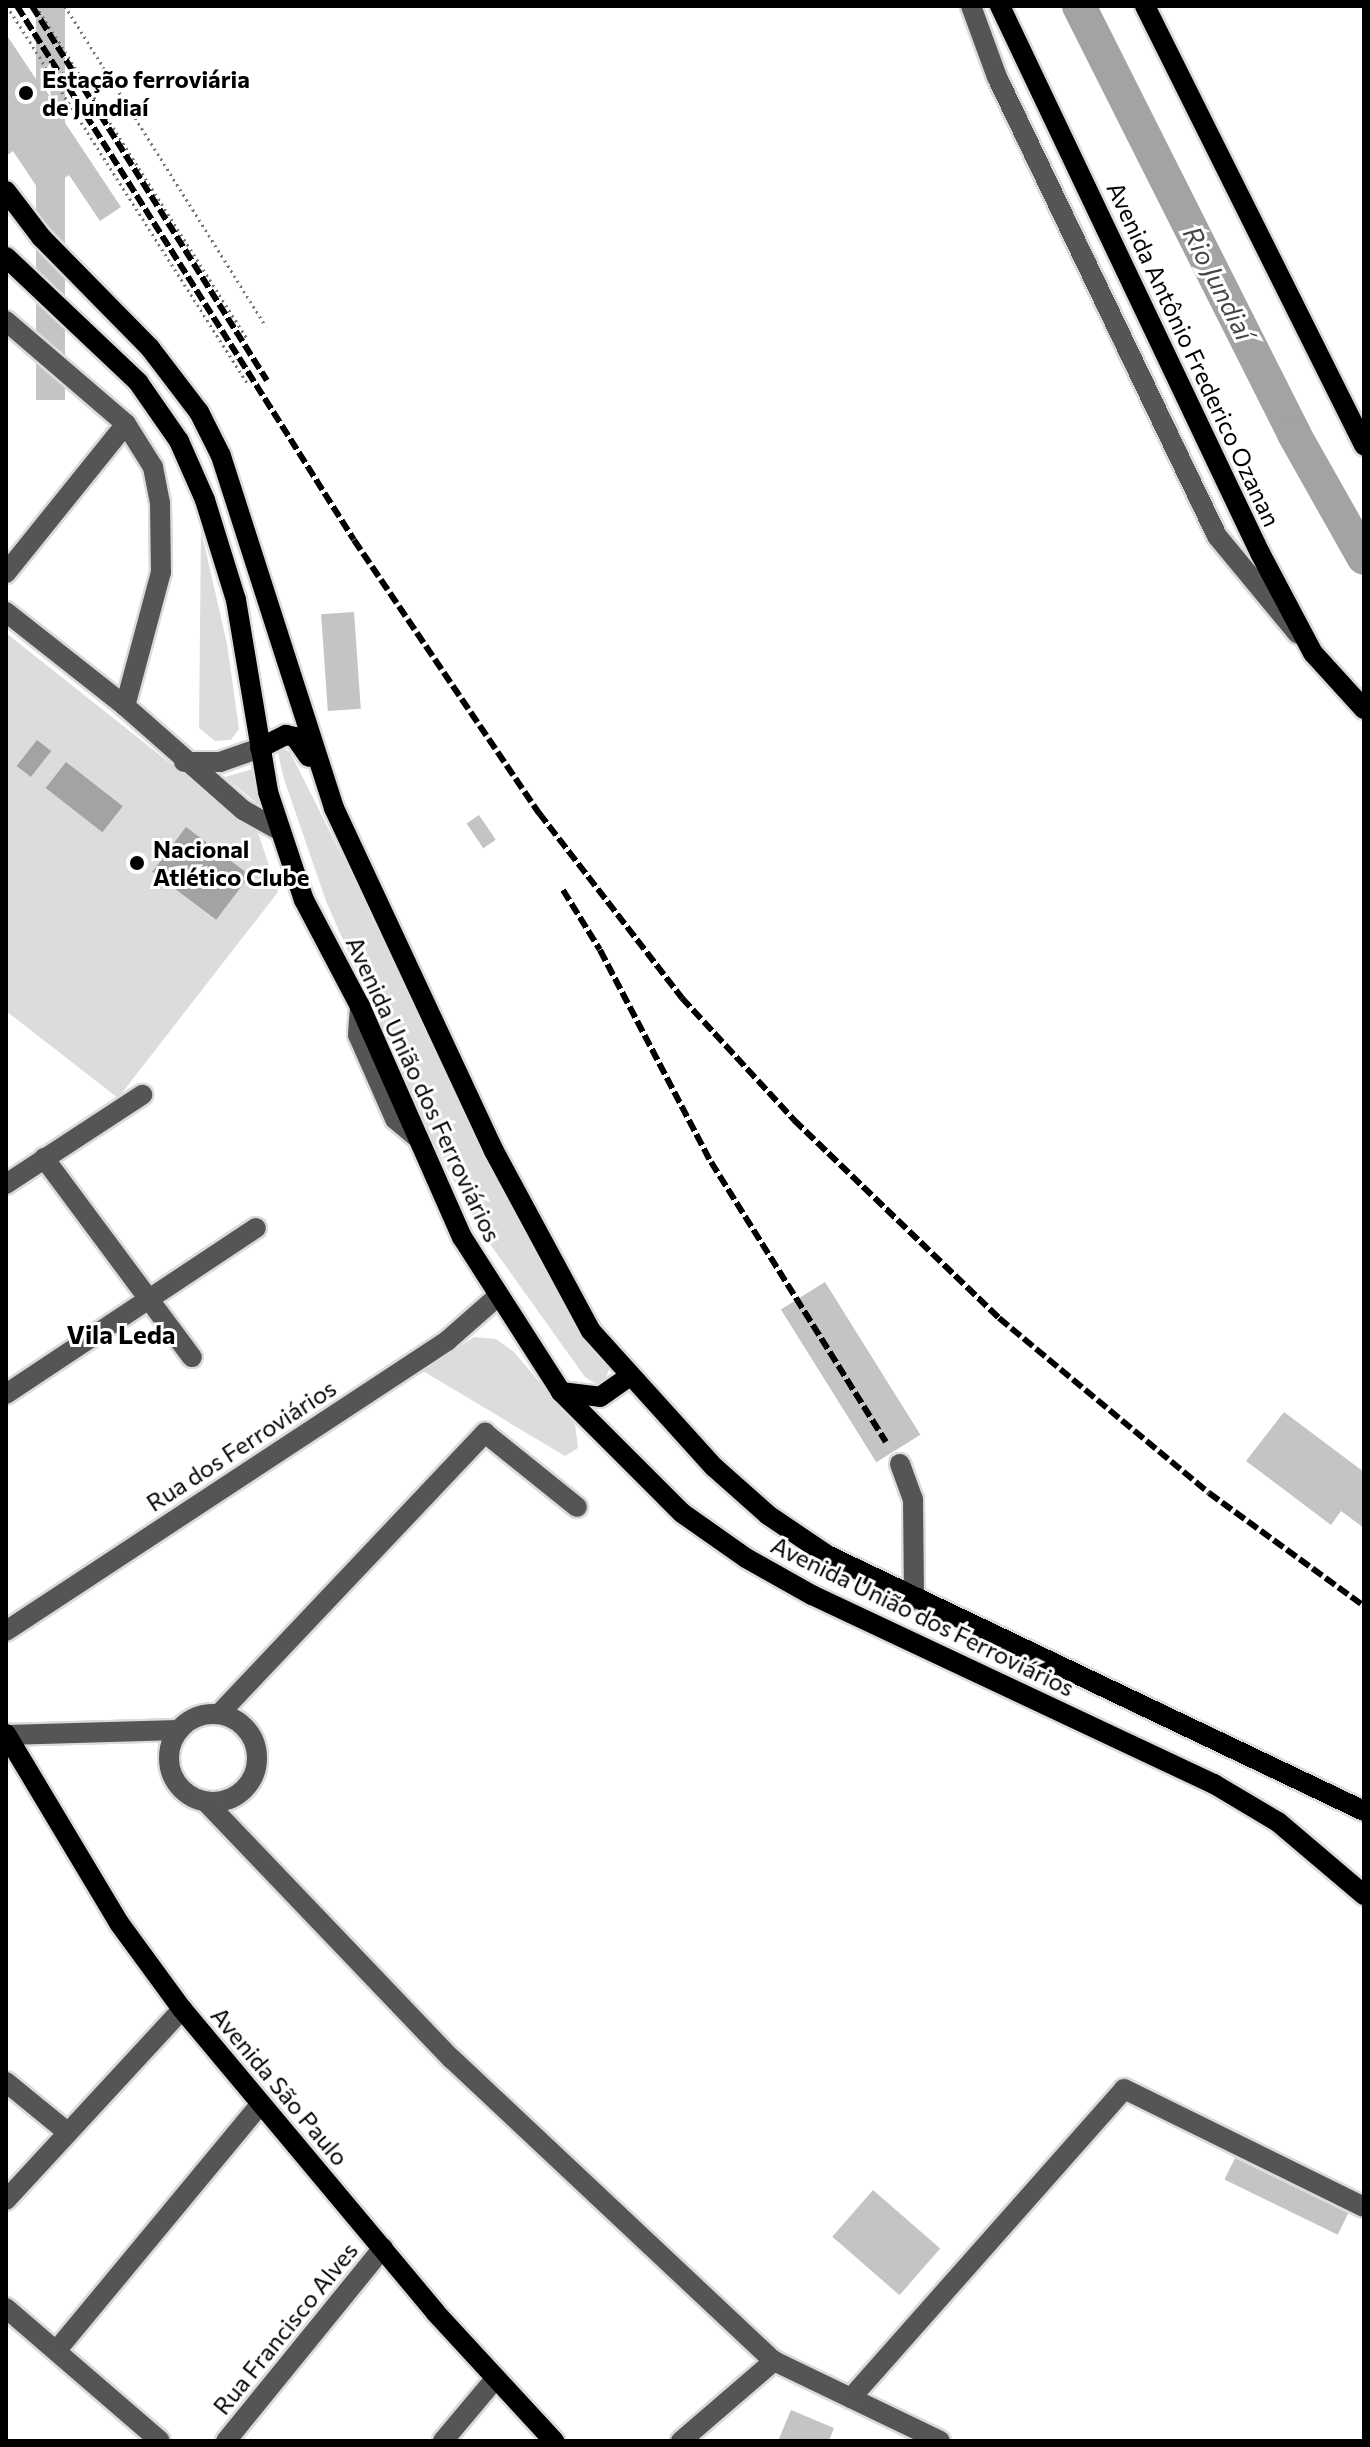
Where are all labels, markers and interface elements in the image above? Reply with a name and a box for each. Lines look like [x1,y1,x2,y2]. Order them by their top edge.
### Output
place label: Estação ferroviária de Jundiaí [42,65,250,121]
marker: Estação ferroviária de Jundiaí [17,84,35,102]
street label: Avenida Antônio Frederico Ozanan [1101,177,1287,531]
water label: Rio Jundiaí [1177,221,1261,345]
place label: Nacional Atlético Clube [153,835,309,891]
marker: Nacional Atlético Clube [128,854,146,872]
street label: Avenida União dos Ferroviários [340,932,508,1246]
district label: Vila Leda [66,1318,176,1350]
street label: Rua dos Ferroviários [141,1373,341,1517]
street label: Avenida União dos Ferroviários [767,1530,1079,1702]
street label: Avenida São Paulo [205,2001,355,2171]
street label: Rua Francisco Alves [207,2236,363,2420]

